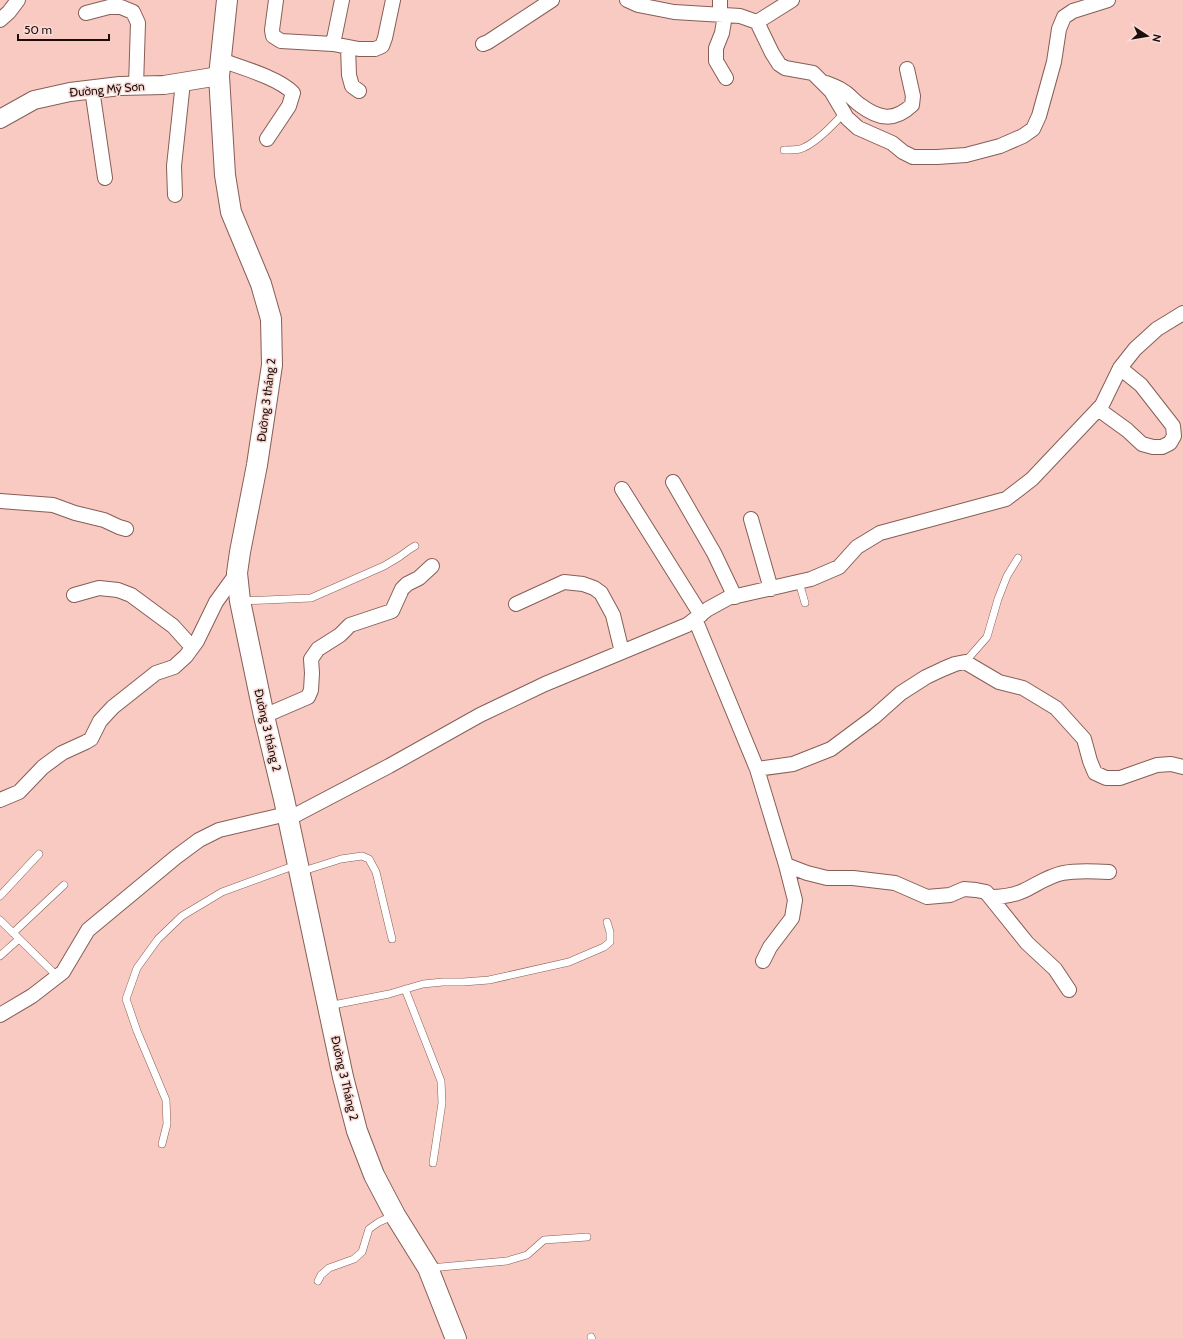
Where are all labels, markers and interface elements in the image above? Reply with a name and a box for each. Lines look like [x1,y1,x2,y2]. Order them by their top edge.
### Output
scale bar [18,16,109,42]
north arrow [1127,16,1167,56]
text: 50 m [24,22,52,37]
text: N [1149,33,1164,43]
street label: Đường Mỹ Sơn [69,78,146,100]
street label: Đường 3 tháng 2 [253,357,279,443]
street label: Đường 3 tháng 2 [251,687,285,773]
street label: Đường 3 Tháng 2 [328,1034,362,1122]

